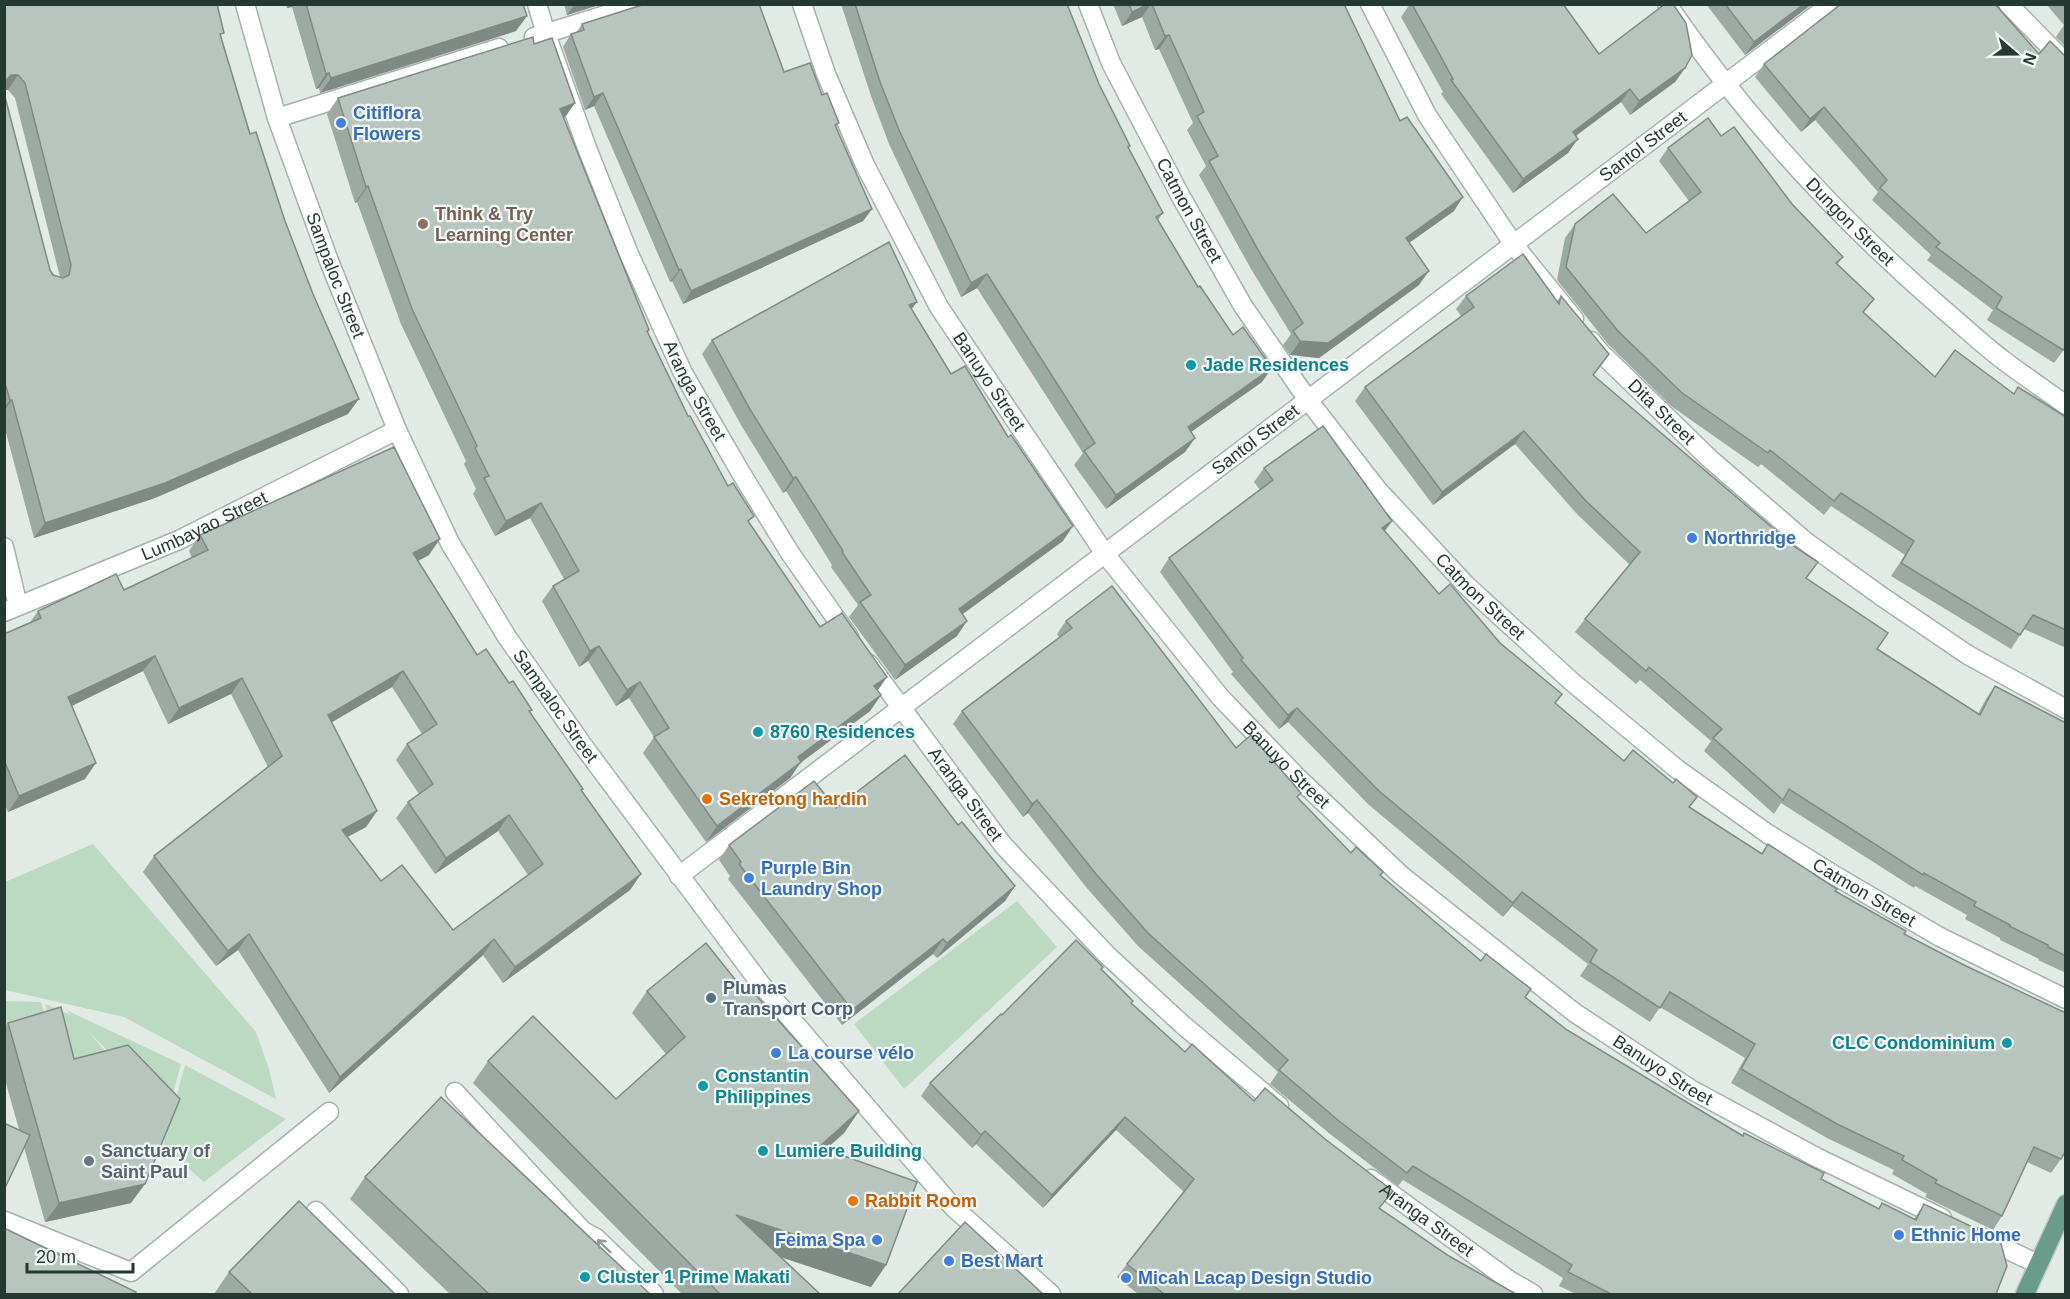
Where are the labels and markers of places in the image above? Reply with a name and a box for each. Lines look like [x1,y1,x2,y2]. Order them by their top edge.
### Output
place label: Citiflora Flowers [353,103,422,144]
marker: Citiflora Flowers [334,116,348,130]
place label: Think & Try Learning Center [435,204,573,245]
marker: Think & Try Learning Center [416,217,430,231]
place label: Jade Residences [1203,355,1349,375]
marker: Jade Residences [1184,358,1198,372]
place label: Northridge [1704,528,1796,548]
marker: Northridge [1685,531,1699,545]
place label: 8760 Residences [770,722,915,742]
marker: 8760 Residences [751,725,765,739]
place label: Sekretong hardin [719,789,867,809]
marker: Sekretong hardin [700,792,714,806]
place label: Purple Bin Laundry Shop [761,858,882,899]
marker: Purple Bin Laundry Shop [742,871,756,885]
place label: Plumas Transport Corp [723,978,853,1019]
marker: Plumas Transport Corp [704,991,718,1005]
place label: CLC Condominium [1832,1033,1995,1053]
marker: CLC Condominium [2000,1036,2014,1050]
place label: La course vélo [788,1043,914,1063]
marker: La course vélo [769,1046,783,1060]
place label: Constantin Philippines [715,1066,811,1107]
marker: Constantin Philippines [696,1079,710,1093]
place label: Sanctuary of Saint Paul [101,1141,211,1182]
place label: Lumiere Building [775,1141,922,1161]
marker: Lumiere Building [756,1144,770,1158]
marker: Sanctuary of Saint Paul [82,1154,96,1168]
place label: Rabbit Room [865,1191,977,1211]
marker: Rabbit Room [846,1194,860,1208]
place label: Ethnic Home [1911,1225,2021,1245]
marker: Ethnic Home [1892,1228,1906,1242]
place label: Feima Spa [775,1230,866,1250]
marker: Feima Spa [870,1233,884,1247]
place label: Best Mart [961,1251,1043,1271]
marker: Best Mart [942,1254,956,1268]
place label: Cluster 1 Prime Makati [597,1267,790,1287]
place label: Micah Lacap Design Studio [1138,1268,1372,1288]
marker: Cluster 1 Prime Makati [578,1270,592,1284]
marker: Micah Lacap Design Studio [1119,1271,1133,1285]

